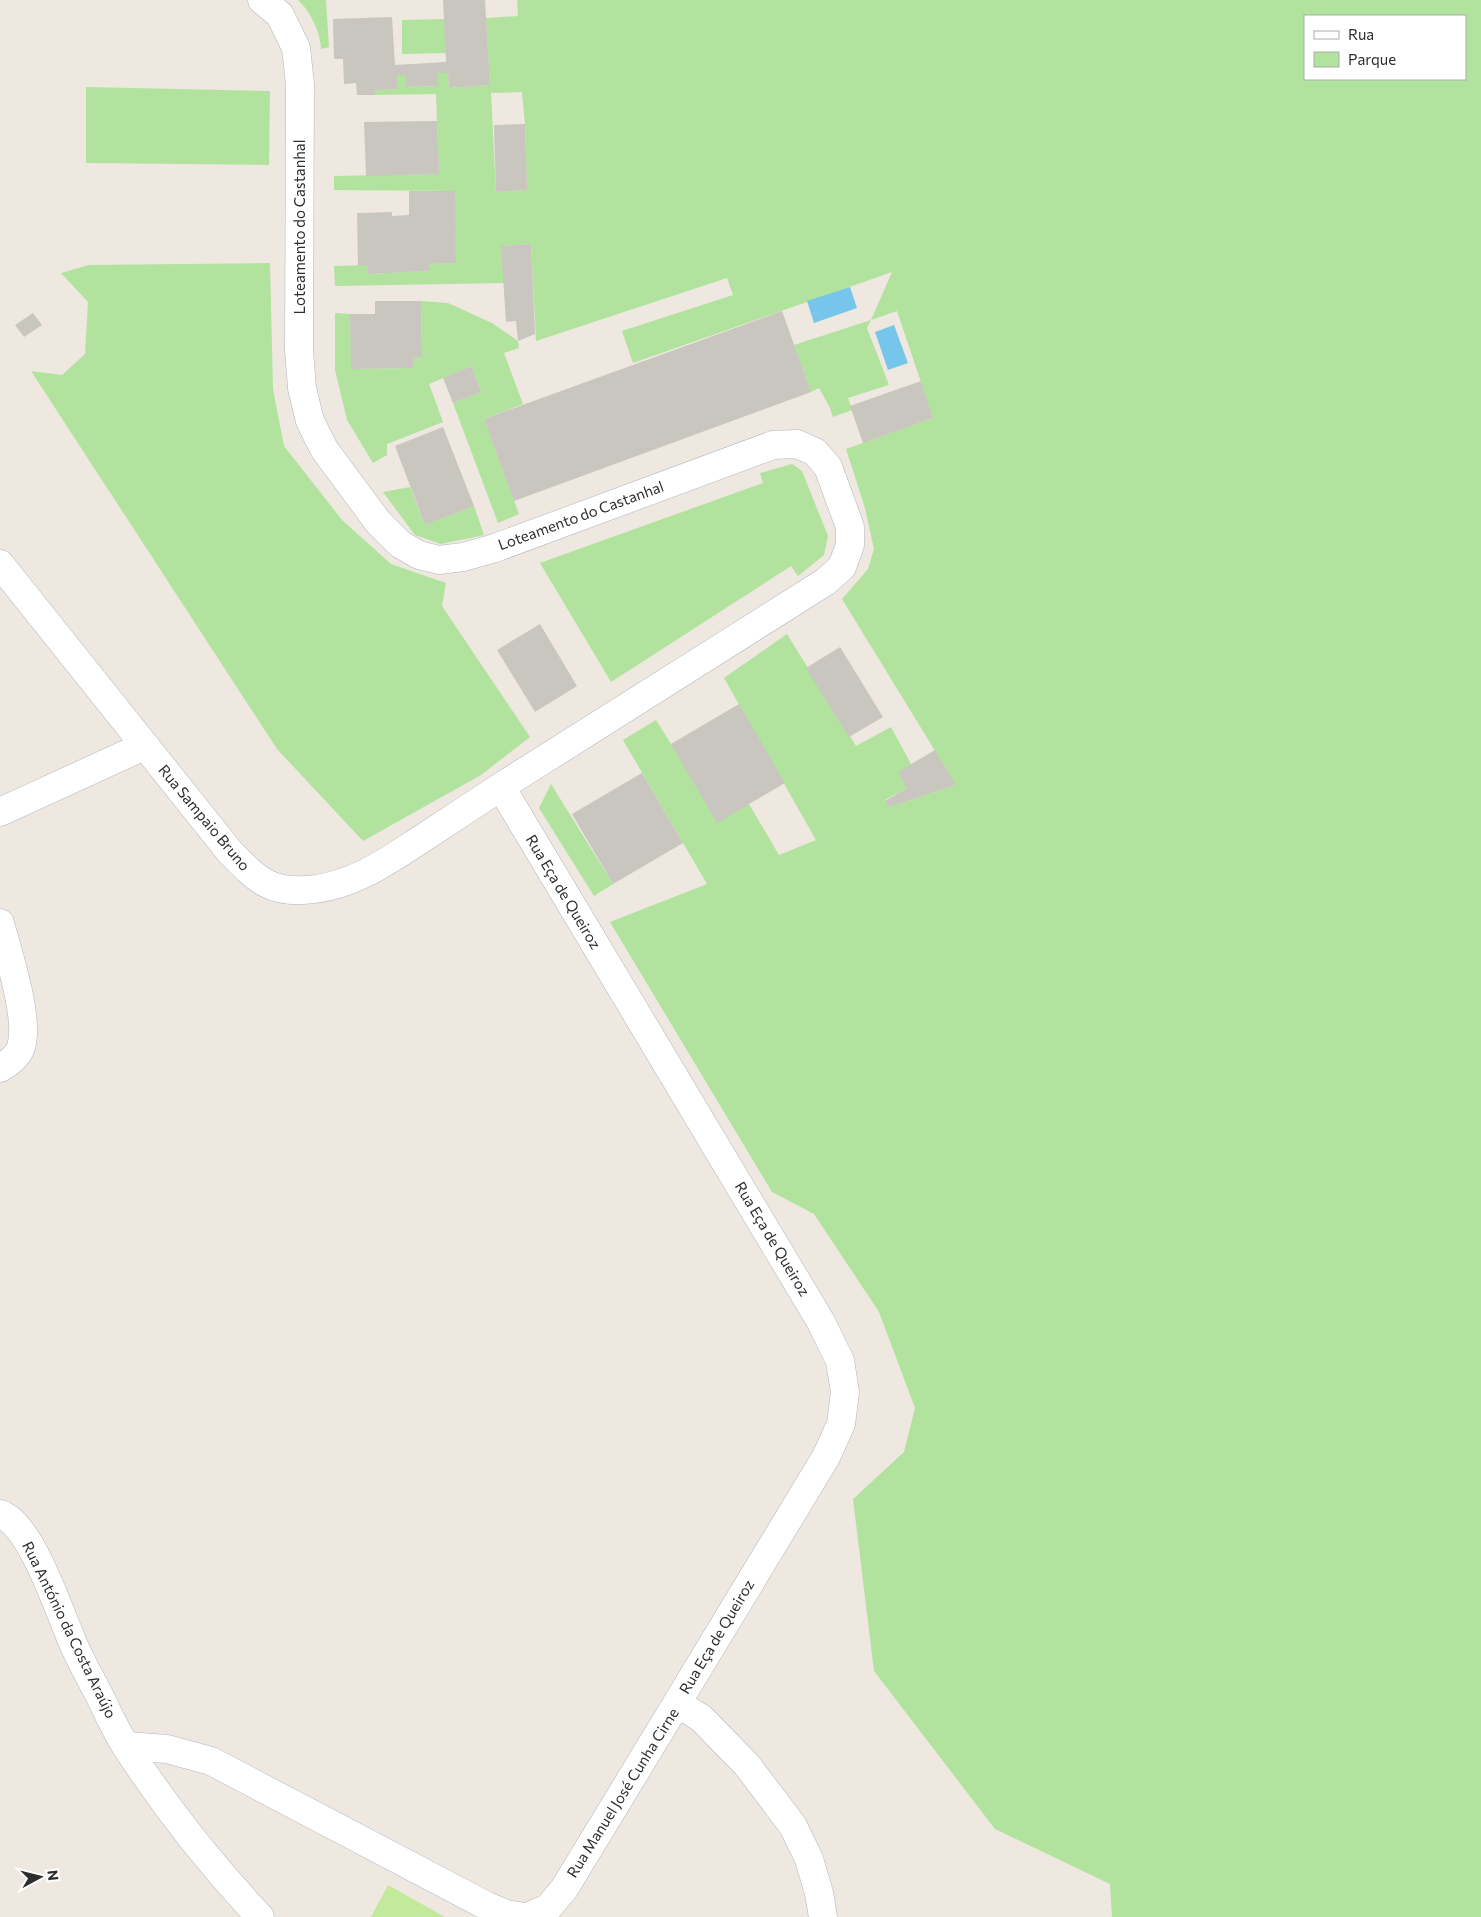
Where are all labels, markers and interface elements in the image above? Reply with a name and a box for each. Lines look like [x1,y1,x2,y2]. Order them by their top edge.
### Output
legend [1304,15,1466,80]
text: Rua [1348,25,1374,43]
text: Parque [1348,50,1396,68]
street label: Loteamento do Castanhal [290,140,308,314]
street label: Loteamento do Castanhal [495,477,666,553]
street label: Rua Sampaio Bruno [155,761,254,874]
street label: Rua Eça de Queiroz [523,831,605,952]
street label: Rua Eça de Queiroz [732,1178,814,1299]
street label: Rua António da Costa Araújo [19,1538,121,1721]
street label: Rua Eça de Queiroz [675,1576,757,1697]
street label: Rua Manuel José Cunha Cirne [562,1704,682,1881]
north arrow [15,1852,65,1902]
text: N [44,1869,62,1882]

